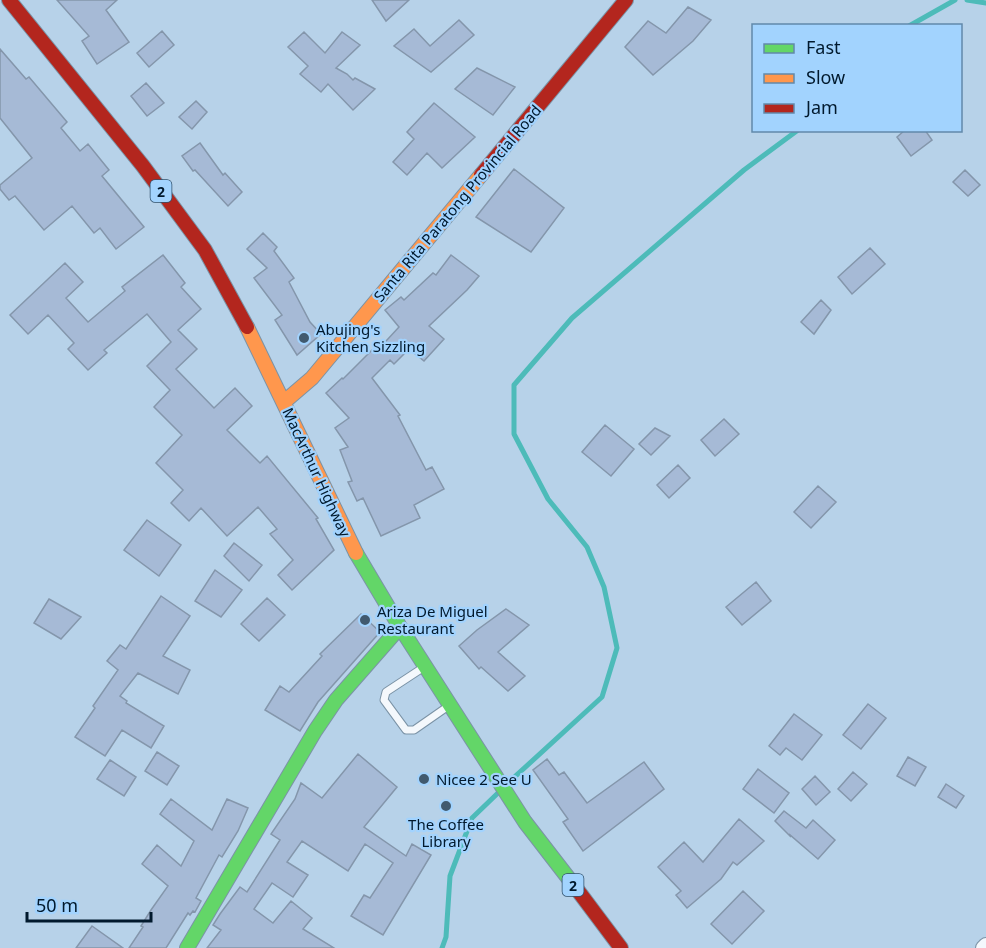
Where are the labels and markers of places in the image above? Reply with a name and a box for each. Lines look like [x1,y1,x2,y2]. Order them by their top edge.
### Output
place label: Abujing's Kitchen Sizzling [316,319,425,356]
marker: Abujing's Kitchen Sizzling [297,331,311,345]
place label: Ariza De Miguel Restaurant [377,601,488,638]
marker: Ariza De Miguel Restaurant [358,613,372,627]
place label: Nicee 2 See U [436,769,532,789]
marker: Nicee 2 See U [417,772,431,786]
marker: The Coffee Library [439,799,453,813]
place label: The Coffee Library [408,814,484,851]

